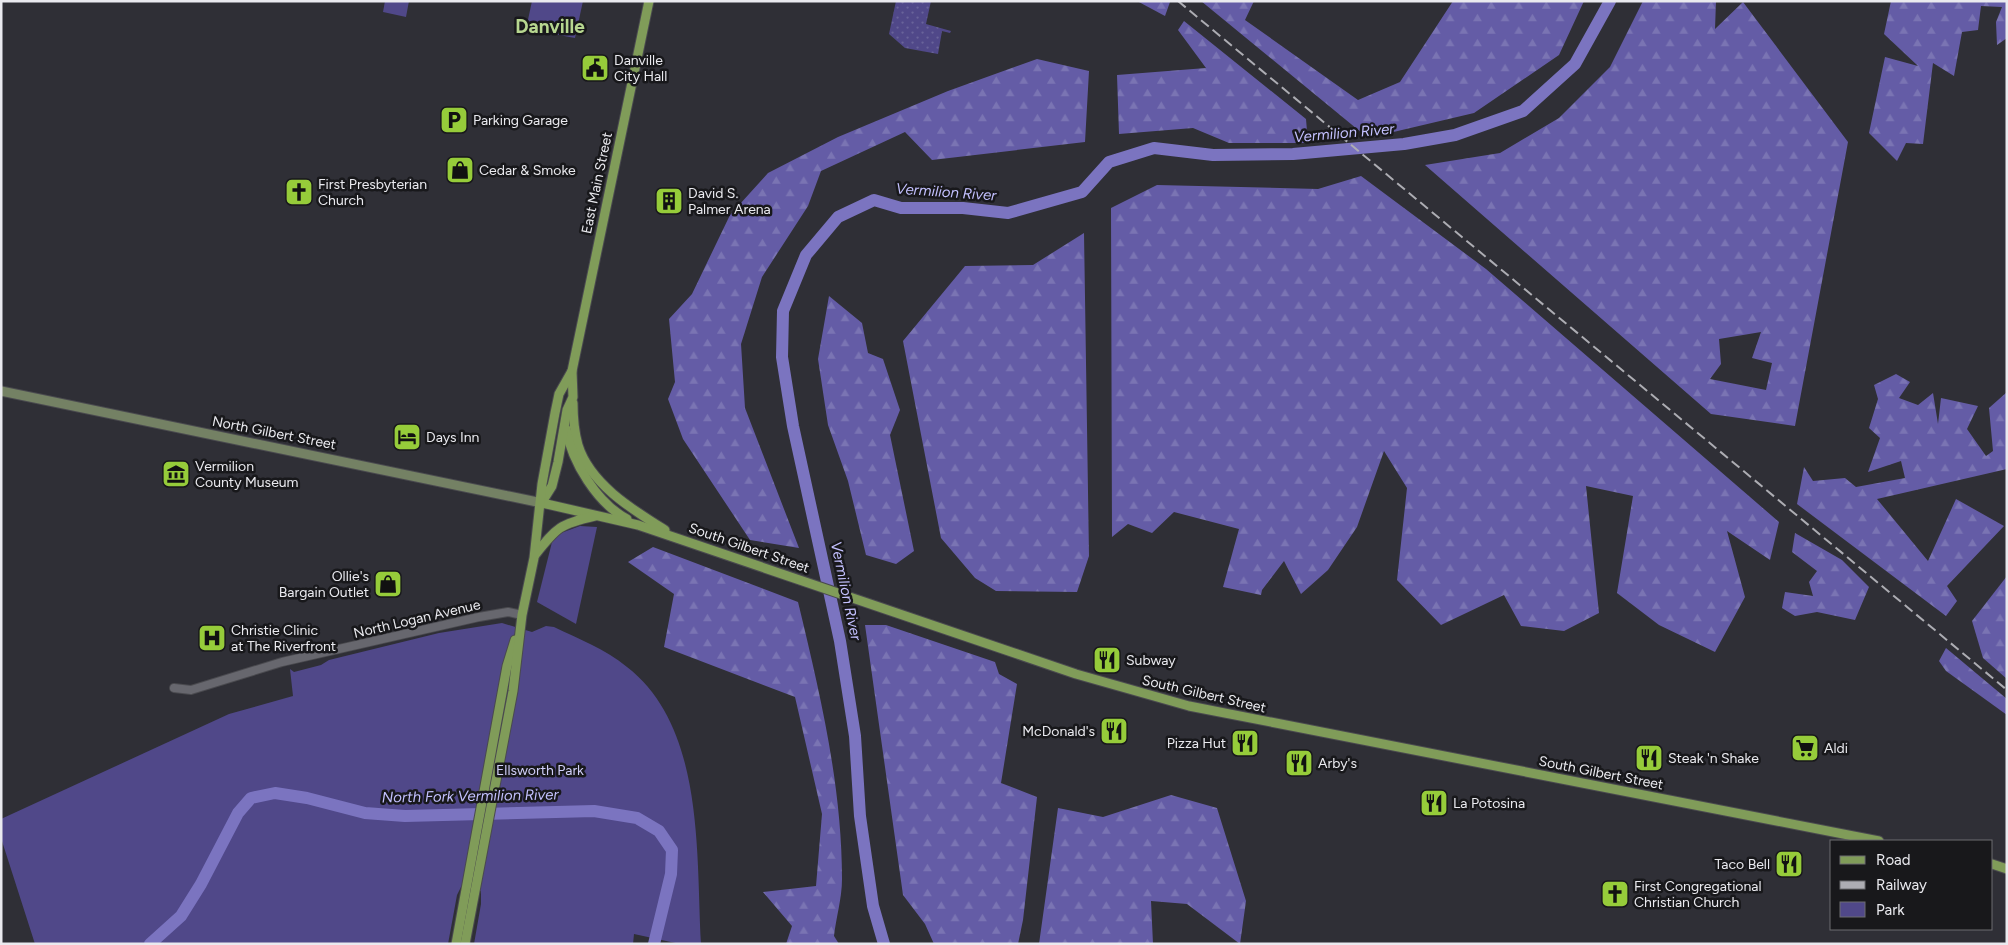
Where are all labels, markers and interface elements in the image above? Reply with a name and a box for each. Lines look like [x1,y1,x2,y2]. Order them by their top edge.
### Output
district label: Danville [515,15,585,38]
place label: Danville City Hall [614,52,667,85]
public building icon: Danville City Hall [580,53,610,83]
parking icon: Parking Garage [439,105,469,135]
place label: Parking Garage [473,112,568,129]
water label: Vermilion River [1293,120,1396,146]
street label: East Main Street [578,131,616,235]
shop icon: Cedar & Smoke [445,155,475,185]
place label: Cedar & Smoke [479,162,576,179]
place label: First Presbyterian Church [318,176,427,209]
church icon: First Presbyterian Church [284,177,314,207]
water label: Vermilion River [895,180,998,205]
place label: David S. Palmer Arena [688,185,771,218]
building icon: David S. Palmer Arena [654,186,684,216]
street label: North Gilbert Street [211,413,337,453]
hotel icon: Days Inn [392,422,422,452]
place label: Days Inn [426,429,480,446]
place label: Vermilion County Museum [195,458,299,491]
museum icon: Vermilion County Museum [161,459,191,489]
street label: South Gilbert Street [686,519,812,577]
water label: Vermilion River [827,540,865,643]
place label: Ollie's Bargain Outlet [279,568,369,601]
shop icon: Ollie's Bargain Outlet [373,569,403,599]
street label: North Logan Avenue [352,596,482,642]
place label: Christie Clinic at The Riverfront [231,622,336,655]
hospital icon: Christie Clinic at The Riverfront [197,623,227,653]
restaurant icon: Subway [1092,645,1122,675]
place label: Subway [1126,652,1176,669]
street label: South Gilbert Street [1140,671,1268,717]
restaurant icon: McDonald's [1099,716,1129,746]
place label: McDonald's [1022,723,1095,740]
restaurant icon: Pizza Hut [1230,728,1260,758]
supermarket icon: Aldi [1790,733,1820,763]
place label: Pizza Hut [1167,735,1226,752]
place label: Aldi [1824,740,1848,757]
restaurant icon: Steak 'n Shake [1634,743,1664,773]
restaurant icon: Arby's [1284,748,1314,778]
place label: Steak 'n Shake [1668,750,1759,767]
street label: South Gilbert Street [1537,753,1665,793]
place label: Arby's [1318,755,1357,772]
park label: Ellsworth Park [496,762,584,779]
water label: North Fork Vermilion River [381,785,560,807]
restaurant icon: La Potosina [1419,788,1449,818]
place label: La Potosina [1453,795,1525,812]
legend [1830,840,1993,930]
restaurant icon: Taco Bell [1774,849,1804,879]
text: Road [1876,851,1911,869]
place label: Taco Bell [1714,856,1770,873]
text: Railway [1876,876,1927,894]
place label: First Congregational Christian Church [1634,878,1762,911]
church icon: First Congregational Christian Church [1600,879,1630,909]
text: Park [1876,901,1905,919]

